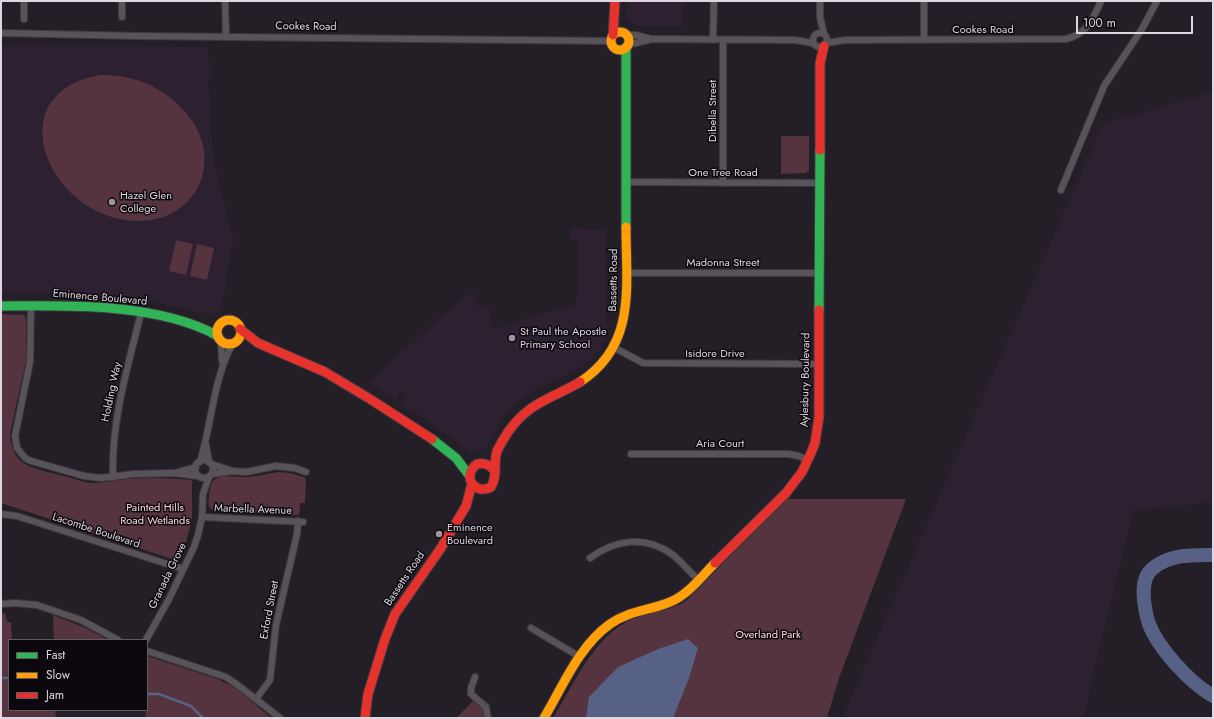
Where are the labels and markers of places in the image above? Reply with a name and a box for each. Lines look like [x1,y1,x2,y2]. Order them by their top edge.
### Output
place label: Hazel Glen College [120,189,172,215]
marker: Hazel Glen College [107,197,117,207]
place label: St Paul the Apostle Primary School [520,325,607,351]
marker: St Paul the Apostle Primary School [507,333,517,343]
place label: Eminence Boulevard [447,521,493,547]
marker: Eminence Boulevard [434,529,444,539]

